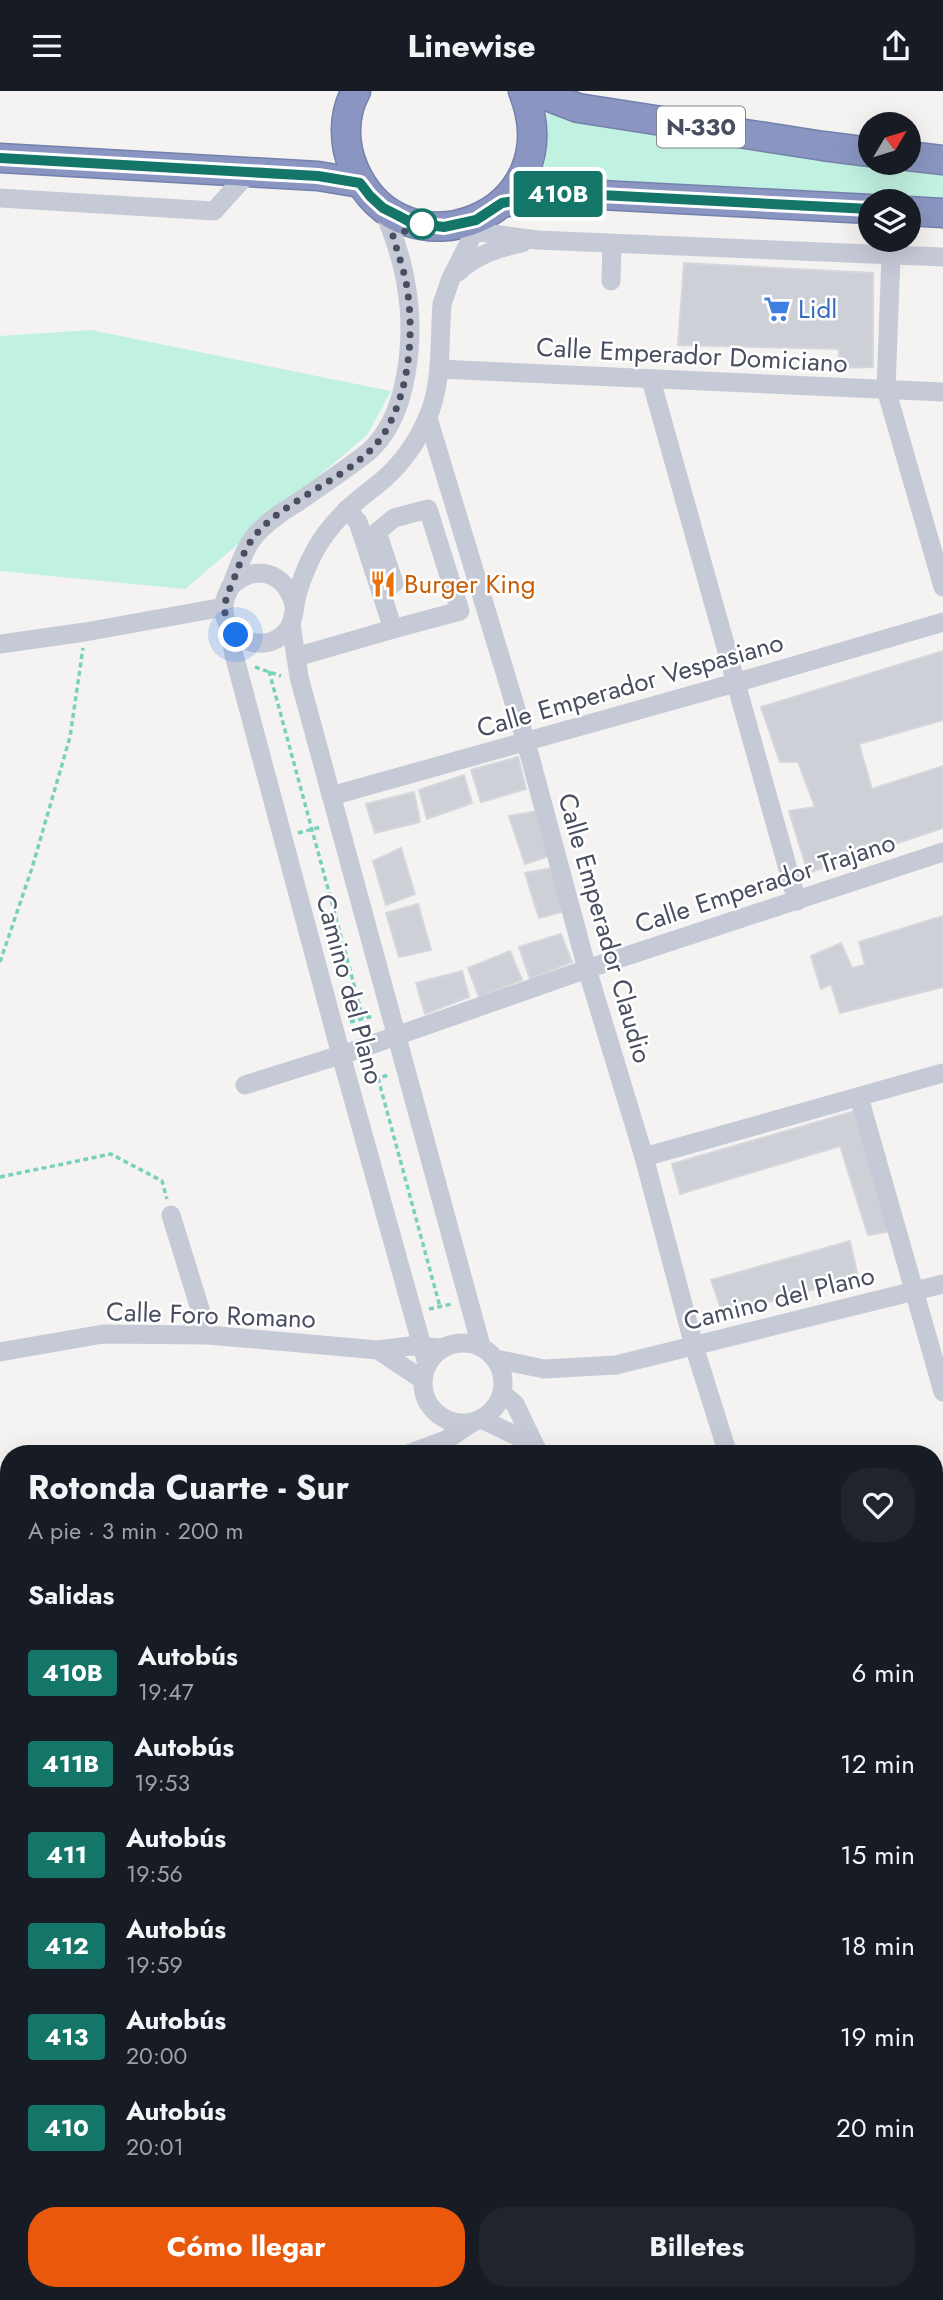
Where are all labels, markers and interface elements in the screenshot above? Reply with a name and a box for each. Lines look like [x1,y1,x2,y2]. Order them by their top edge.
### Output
text: Linewise [407,23,536,69]
icon: menu [28,27,66,65]
icon: share [877,27,915,65]
road number: N-330 [657,107,745,147]
north arrow [858,112,920,175]
map controls [858,112,921,252]
line badge: 410B [509,171,607,217]
text: 410B [528,176,588,211]
button: layers [858,189,921,252]
unlabelled marker [407,209,437,239]
place label: Lidl [798,290,837,328]
supermarket icon: Lidl [762,294,792,324]
street label: Calle Emperador Domiciano [535,328,849,382]
place label: Burger King [404,565,536,603]
restaurant icon: Burger King [368,569,398,599]
your location [218,617,253,652]
street label: Calle Emperador Vespasiano [472,623,788,747]
street label: Calle Emperador Claudio [548,789,662,1067]
street label: Calle Emperador Trajano [630,823,900,943]
street label: Camino del Plano [306,890,394,1088]
street label: Camino del Plano [680,1256,878,1340]
street label: Calle Foro Romano [106,1292,316,1338]
text: Rotonda Cuarte - Sur [28,1464,349,1511]
button: heart [841,1468,915,1542]
text: A pie · 3 min · 200 m [28,1514,243,1548]
text: Salidas [28,1576,114,1614]
text: Autobús [138,1637,238,1675]
text: 6 min [852,1654,915,1692]
text: 410B [42,1655,103,1690]
text: 19:47 [138,1675,194,1709]
text: Autobús [134,1728,234,1766]
text: 12 min [840,1745,915,1783]
text: 411B [42,1746,99,1781]
text: 19:53 [134,1766,190,1800]
text: Autobús [126,1819,226,1857]
text: 15 min [840,1836,915,1874]
text: 411 [46,1837,87,1872]
text: 19:56 [126,1857,183,1891]
text: Autobús [126,1910,226,1948]
text: 18 min [841,1927,915,1965]
text: 412 [44,1928,89,1963]
text: 19:59 [126,1948,183,1982]
text: Autobús [126,2001,226,2039]
text: 19 min [840,2018,915,2056]
text: 413 [45,2019,88,2054]
text: 20:00 [126,2039,187,2073]
text: Autobús [126,2092,226,2130]
text: 20 min [836,2109,915,2147]
text: 410 [44,2110,89,2145]
text: 20:01 [126,2130,184,2164]
button: Cómo llegar [28,2207,465,2287]
button: Billetes [479,2207,915,2287]

